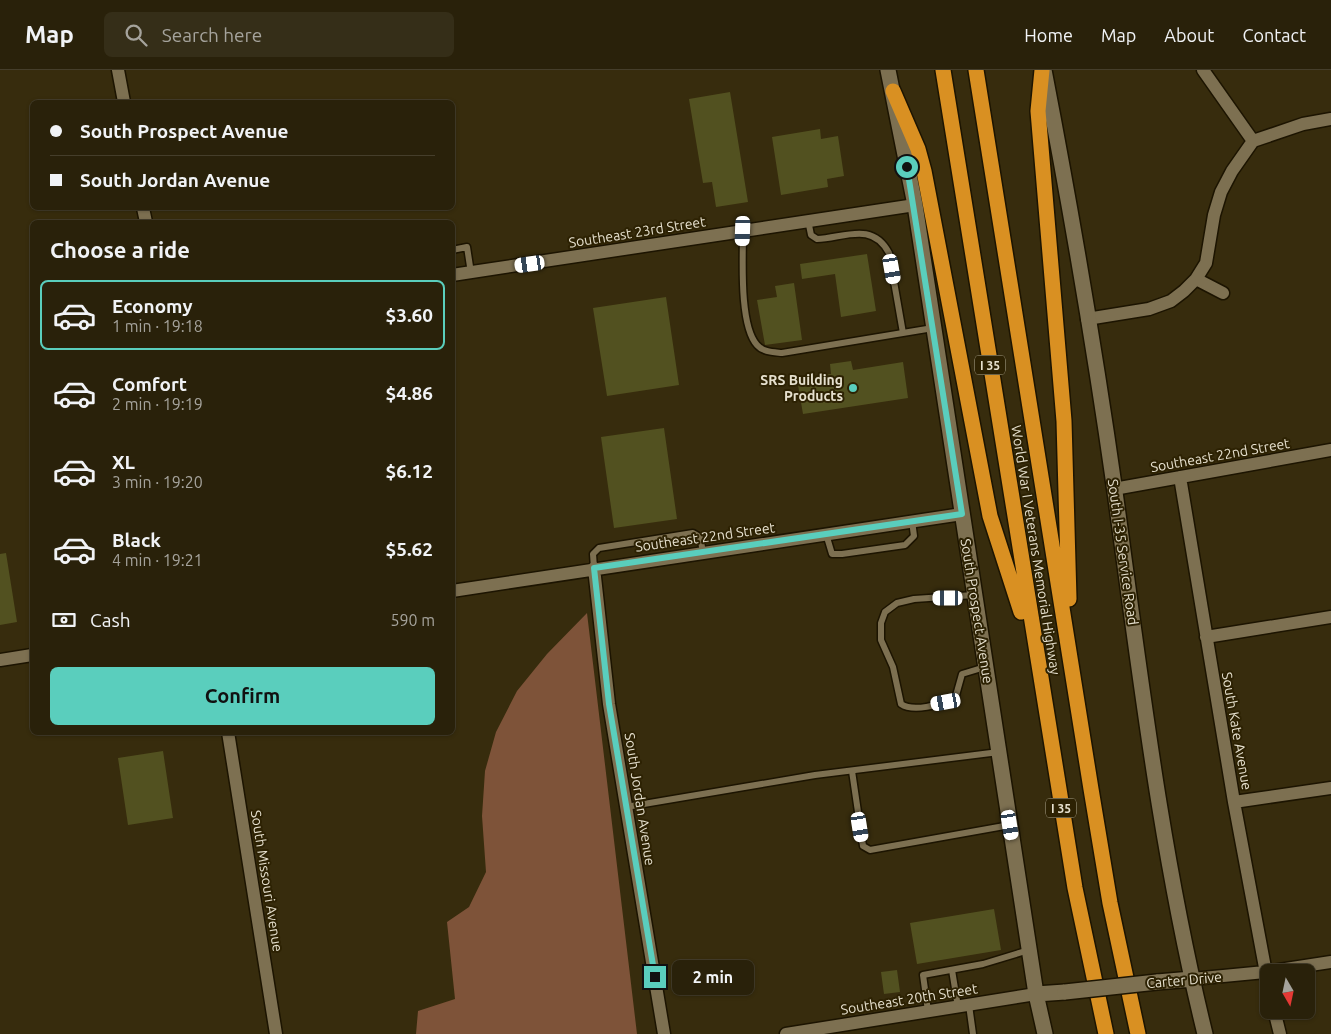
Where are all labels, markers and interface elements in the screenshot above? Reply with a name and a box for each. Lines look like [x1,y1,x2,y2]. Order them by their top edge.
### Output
search box [104,12,454,57]
text: Map [25,21,74,48]
icon: search [122,21,150,49]
text: Search here [162,24,262,46]
text: Home [1024,25,1073,45]
text: Map [1101,25,1136,45]
text: About [1164,25,1214,45]
text: Contact [1242,25,1306,45]
text: South Prospect Avenue [80,120,288,142]
route start [896,156,918,178]
text: South Jordan Avenue [80,169,270,191]
street label: Southeast 23rd Street [567,213,707,251]
car [734,216,751,246]
text: Choose a ride [50,237,190,262]
car [882,253,901,285]
car [514,254,545,274]
icon: car [52,293,97,338]
text: Economy [112,295,193,317]
text: $3.60 [385,304,433,326]
text: 1 min · 19:18 [112,317,203,335]
road number: I 35 [975,356,1005,374]
icon: car [52,371,97,416]
place label: SRS Building Products [760,372,843,404]
text: Comfort [112,373,187,395]
text: $4.86 [385,382,433,404]
marker: SRS Building Products [847,382,859,394]
text: 2 min · 19:19 [112,395,203,413]
street label: World War I Veterans Memorial Highway [1008,424,1064,676]
street label: Southeast 22nd Street [1149,435,1291,475]
icon: car [52,449,97,494]
text: XL [112,451,135,473]
text: $6.12 [385,460,433,482]
text: 3 min · 19:20 [112,473,203,491]
street label: South I-35 Service Road [1105,478,1141,626]
street label: Southeast 22nd Street [634,519,776,555]
icon: car [52,527,97,572]
text: Black [112,529,161,551]
street label: South Prospect Avenue [958,537,996,685]
text: $5.62 [385,538,433,560]
text: 4 min · 19:21 [112,551,203,569]
car [933,591,963,606]
icon: cash [50,606,78,634]
text: Cash [90,609,131,631]
text: 590 m [390,611,435,629]
button: Confirm [50,667,435,725]
street label: South Kate Avenue [1219,671,1255,791]
car [929,692,962,712]
street label: South Jordan Avenue [622,731,658,867]
road number: I 35 [1046,798,1076,818]
street label: South Missouri Avenue [248,809,286,953]
car [1000,809,1019,841]
car [850,811,869,843]
callout: 2 min [672,960,755,994]
north arrow [1260,964,1315,1019]
map controls [1260,964,1315,1019]
route end [644,966,666,988]
text: 2 min [693,968,733,986]
street label: Carter Drive [1145,969,1223,991]
street label: Southeast 20th Street [839,980,979,1018]

